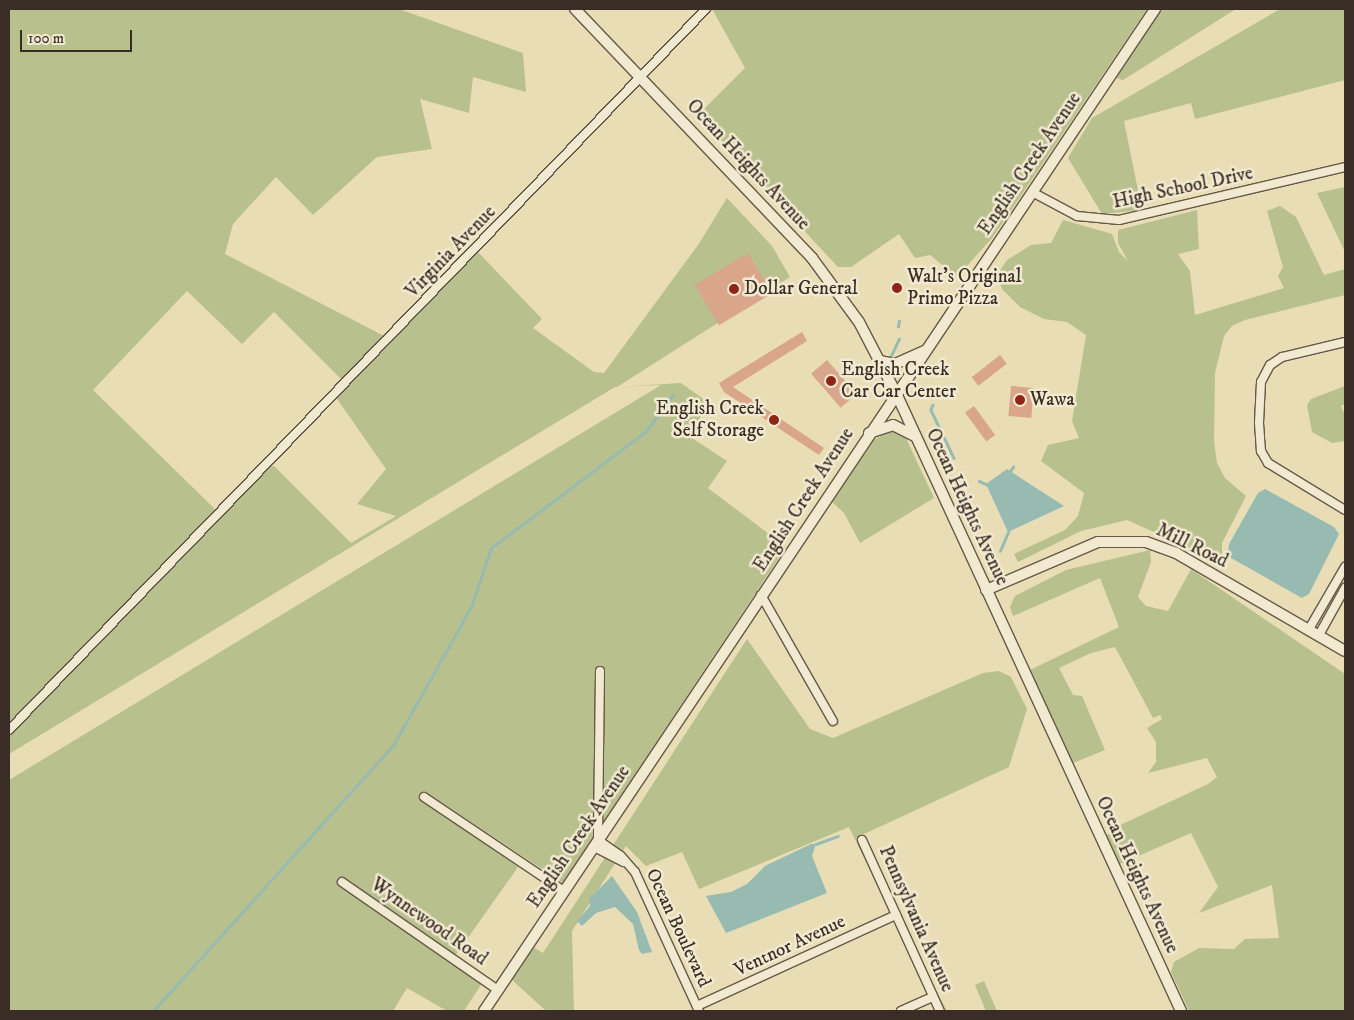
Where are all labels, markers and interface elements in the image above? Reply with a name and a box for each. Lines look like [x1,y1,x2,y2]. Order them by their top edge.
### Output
scale bar [22,20,135,52]
text: 100 m [28,29,64,48]
street label: English Creek Avenue [974,88,1086,240]
street label: Ocean Heights Avenue [682,95,814,235]
street label: High School Drive [1111,162,1255,214]
street label: Virginia Avenue [401,201,501,303]
place label: Walt's Original Primo Pizza [907,266,1021,310]
place label: Dollar General [744,278,858,300]
marker: Walt's Original Primo Pizza [891,282,903,294]
marker: Dollar General [728,283,740,295]
place label: English Creek Car Car Center [841,359,956,403]
marker: English Creek Car Car Center [825,375,837,387]
place label: Wawa [1030,389,1074,411]
marker: Wawa [1014,394,1026,406]
place label: English Creek Self Storage [656,398,764,442]
marker: English Creek Self Storage [768,414,780,426]
street label: English Creek Avenue [749,424,859,576]
street label: Ocean Heights Avenue [921,425,1013,589]
street label: Mill Road [1152,519,1232,573]
street label: English Creek Avenue [523,761,635,913]
street label: Ocean Heights Avenue [1091,793,1183,957]
street label: Pennsylvania Avenue [874,843,958,995]
street label: Ocean Boulevard [641,865,715,991]
street label: Wynnewood Road [366,873,492,971]
street label: Ventnor Avenue [731,910,849,982]

